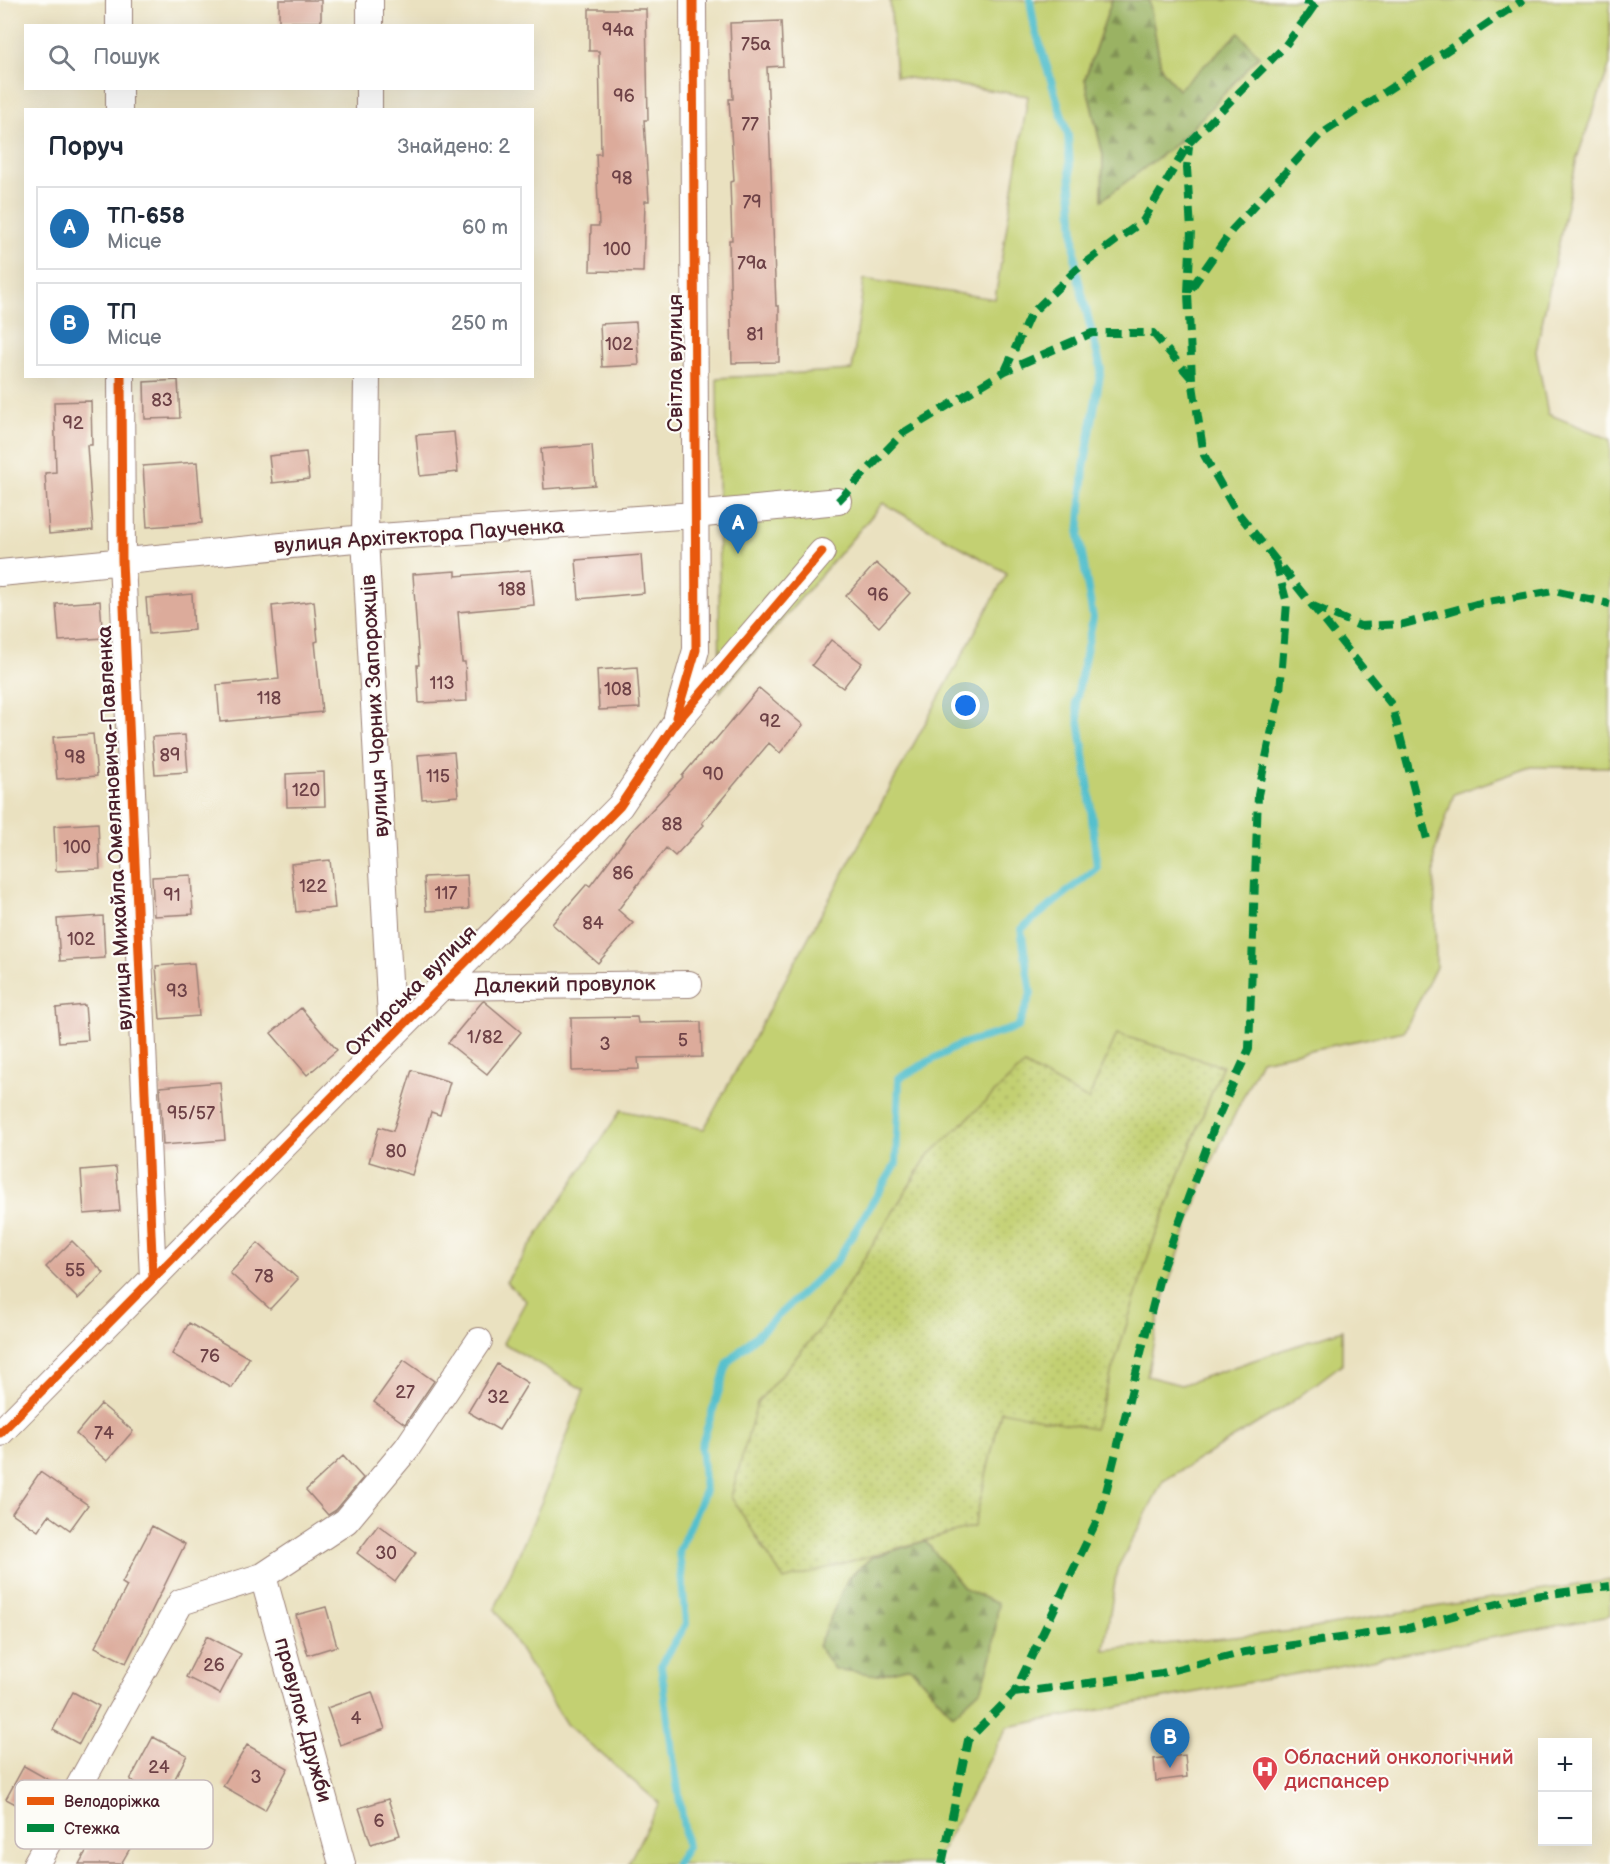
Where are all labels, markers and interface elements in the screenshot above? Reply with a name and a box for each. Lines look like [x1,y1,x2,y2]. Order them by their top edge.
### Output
house number: 94а [602,20,634,41]
search box [24,24,534,90]
house number: 75а [741,34,771,55]
icon: search [45,41,78,74]
text: Пошук [93,44,160,71]
house number: 96 [613,86,635,107]
house number: 77 [741,114,759,135]
text: Поруч [48,132,124,163]
text: Знайдено: 2 [397,135,510,159]
house number: 98 [612,168,632,189]
house number: 79 [742,192,762,213]
text: ТП-658 [107,203,185,230]
text: A [63,216,76,240]
text: 60 m [462,216,508,240]
text: Місце [107,230,161,254]
house number: 100 [603,239,631,260]
house number: 79а [737,253,767,274]
street label: Світла вулиця [663,294,688,432]
text: ТП [107,299,137,326]
text: B [62,312,77,336]
text: 250 m [451,312,508,336]
house number: 81 [746,324,764,345]
text: Місце [107,326,161,350]
house number: 102 [605,334,633,355]
house number: 83 [151,390,173,411]
house number: 92 [62,413,84,434]
pin: A [718,504,758,554]
street label: вулиця Архітектора Паученка [273,513,566,559]
street label: вулиця Чорних Запорожців [356,574,394,838]
house number: 188 [498,579,526,600]
house number: 96 [867,585,889,606]
street label: вулиця Михайла Омеляновича-Павленка [92,624,138,1031]
house number: 113 [429,673,455,694]
house number: 108 [604,679,632,700]
house number: 118 [257,688,281,709]
your location [951,691,980,720]
house number: 92 [759,711,781,732]
house number: 89 [160,745,180,766]
house number: 98 [65,747,85,768]
house number: 90 [703,764,724,785]
house number: 115 [426,766,450,787]
house number: 120 [292,780,320,801]
house number: 88 [662,814,683,835]
house number: 100 [63,837,91,858]
house number: 86 [612,863,634,884]
house number: 122 [299,876,327,897]
house number: 117 [435,883,458,904]
house number: 91 [163,885,181,906]
house number: 84 [582,913,604,934]
street label: Охтирська вулиця [340,920,482,1062]
house number: 102 [67,929,95,950]
street label: Далекий провулок [474,971,656,999]
house number: 93 [166,981,188,1002]
house number: 1/82 [467,1027,503,1048]
house number: 5 [678,1030,688,1051]
house number: 3 [599,1034,611,1055]
house number: 95/57 [167,1103,215,1124]
house number: 80 [385,1141,407,1162]
house number: 55 [65,1260,85,1281]
house number: 78 [254,1266,274,1287]
house number: 76 [200,1346,220,1367]
house number: 27 [395,1382,415,1403]
house number: 32 [487,1387,509,1408]
house number: 74 [94,1423,114,1444]
house number: 30 [375,1543,397,1564]
street label: провулок Дружби [269,1635,337,1805]
house number: 26 [203,1655,225,1676]
house number: 4 [351,1708,362,1729]
pin: B [1150,1718,1190,1768]
map controls [1538,1738,1592,1846]
button: + [1538,1738,1592,1792]
place label: Обласний онкологічний диспансер [1284,1745,1514,1794]
hospital icon: Обласний онкологічний диспансер [1250,1754,1280,1792]
house number: 24 [148,1757,170,1778]
house number: 3 [250,1767,262,1788]
legend [15,1780,213,1849]
button: − [1538,1792,1592,1846]
text: Велодоріжка [64,1793,160,1812]
house number: 6 [374,1811,385,1832]
text: Стежка [64,1820,121,1839]

